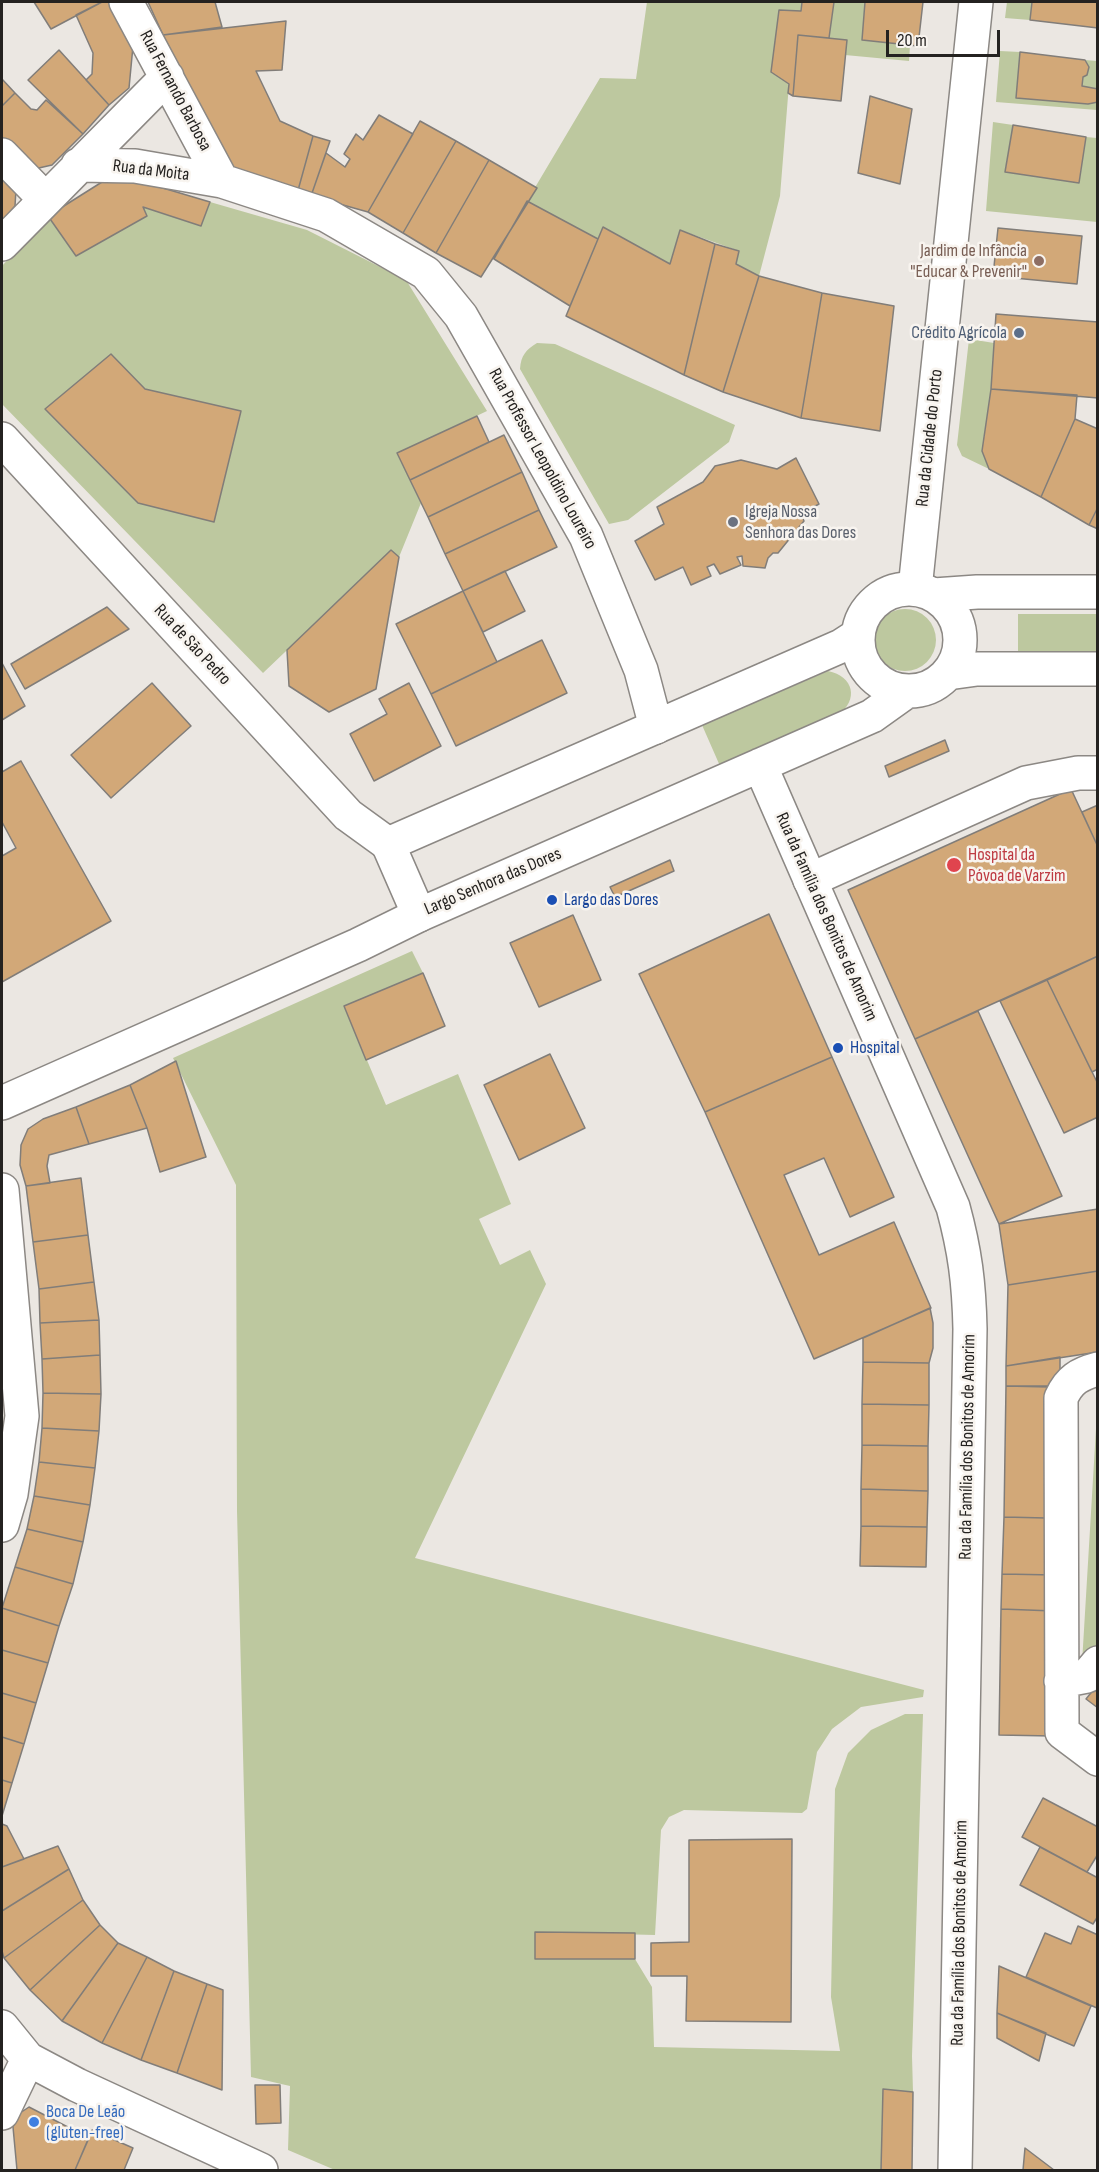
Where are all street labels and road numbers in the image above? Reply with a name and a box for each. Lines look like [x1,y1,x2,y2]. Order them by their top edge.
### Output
street label: Rua Fernando Barbosa [134,27,216,155]
street label: Rua da Moita [112,156,190,186]
street label: Rua Professor Leopoldino Loureiro [483,365,601,553]
street label: Rua da Cidade do Porto [912,368,948,508]
street label: Rua de São Pedro [149,600,235,690]
street label: Rua da Família dos Bonitos de Amorim [770,809,882,1025]
street label: Largo Senhora das Dores [421,843,565,921]
street label: Rua da Família dos Bonitos de Amorim [955,1334,981,1560]
street label: Rua da Família dos Bonitos de Amorim [947,1820,973,2046]

